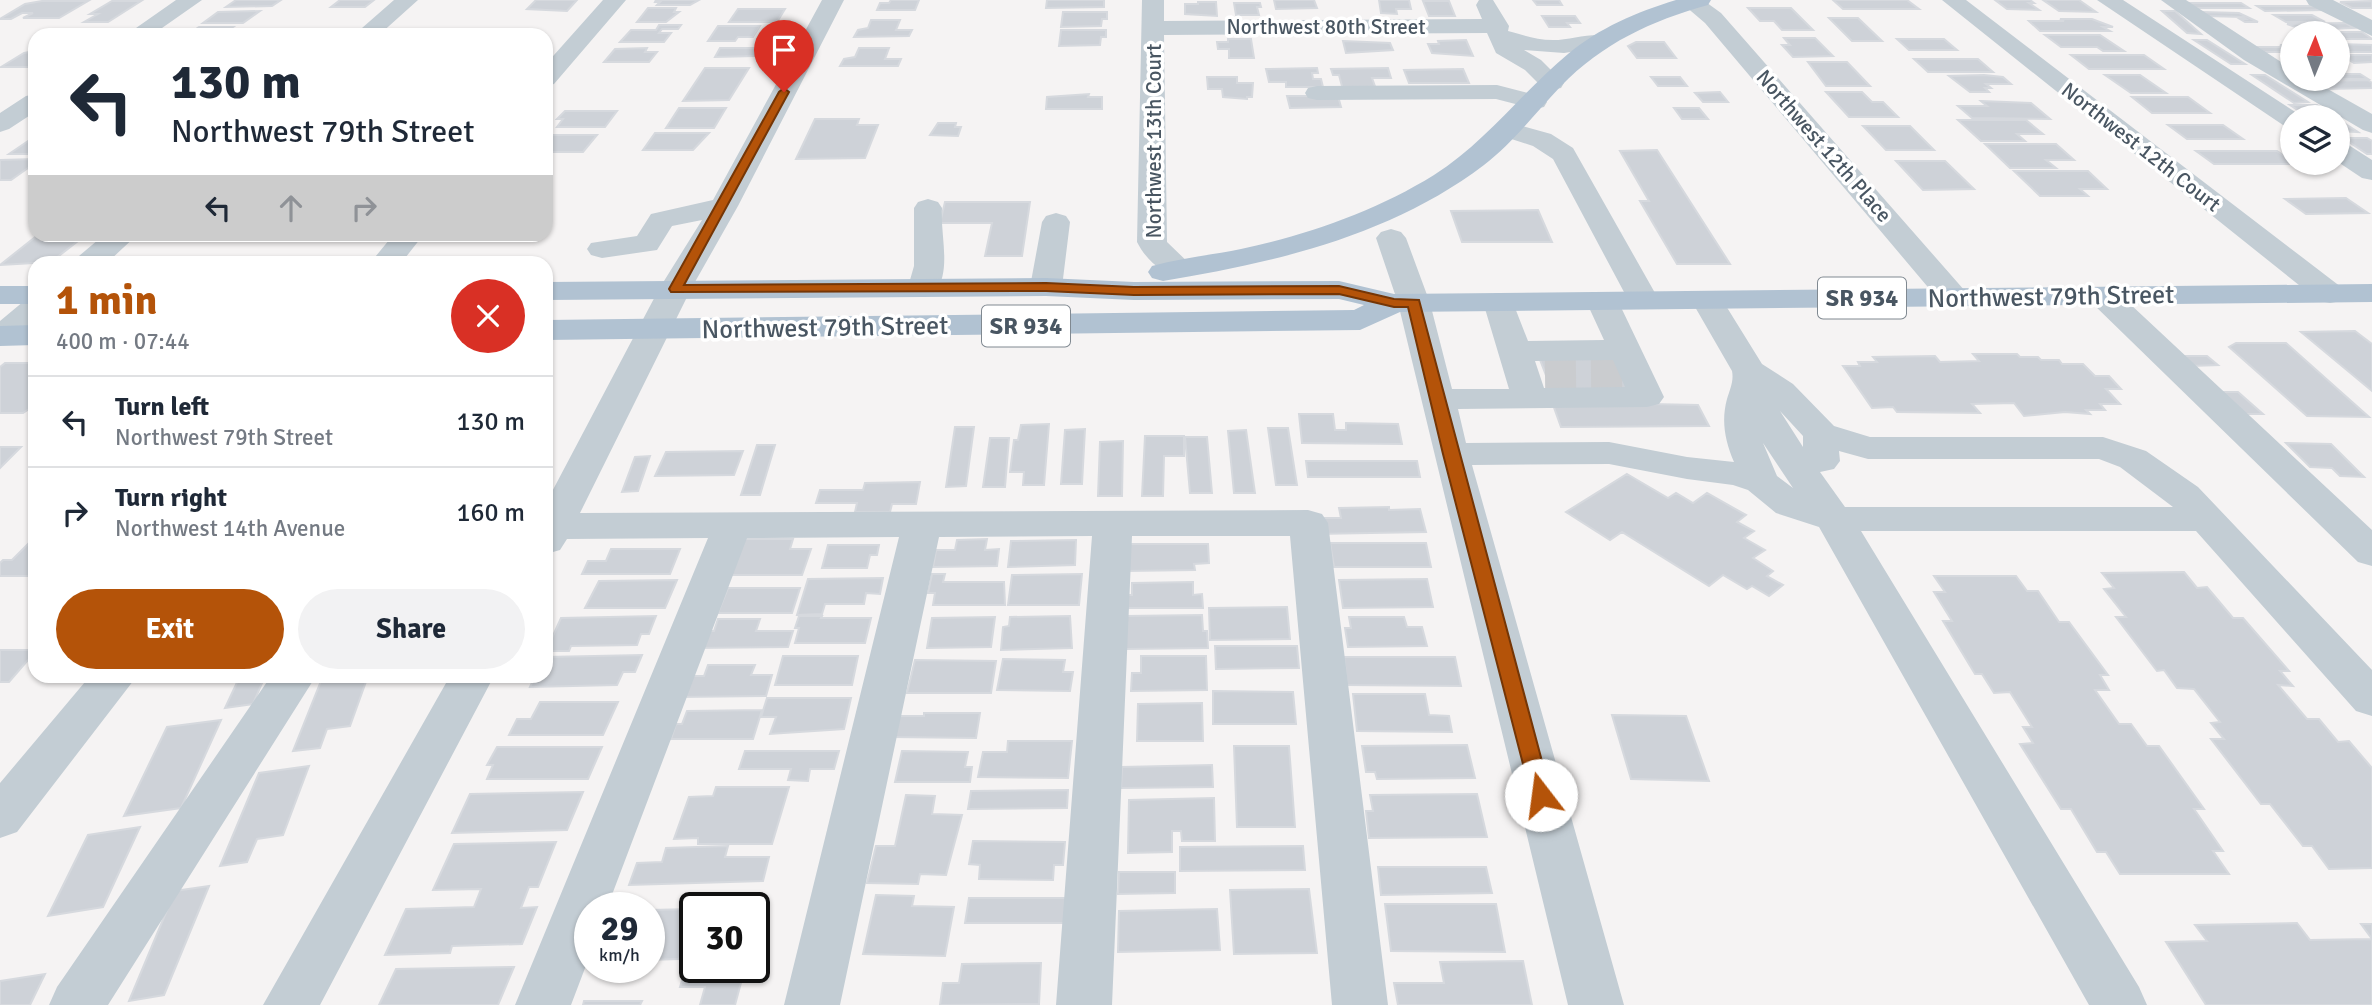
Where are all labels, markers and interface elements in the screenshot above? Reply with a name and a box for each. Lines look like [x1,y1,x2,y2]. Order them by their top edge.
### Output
street label: Northwest 80th Street [1226,14,1426,40]
pin [754,20,814,92]
north arrow [2280,21,2350,91]
map controls [2280,21,2350,175]
icon: arrive [765,31,803,69]
street label: Northwest 13th Court [1141,44,1167,238]
text: 130 m [171,52,301,112]
icon: left [56,56,147,147]
street label: Northwest 12th Place [1751,64,1897,228]
street label: Northwest 12th Court [2056,77,2226,217]
button: layers [2280,105,2350,175]
text: Northwest 79th Street [171,112,475,151]
icon: left [199,189,237,227]
icon: ahead [272,189,310,227]
icon: right [345,189,383,227]
text: 1 min [56,275,157,326]
road number: SR 934 [1818,278,1906,318]
button: close [451,279,525,353]
street label: Northwest 79th Street [1927,279,2175,315]
road number: SR 934 [982,306,1070,346]
street label: Northwest 79th Street [701,310,949,346]
text: 400 m · 07:44 [56,327,190,356]
text: Turn left [115,391,209,423]
icon: left [56,403,94,441]
text: 130 m [456,406,525,438]
text: Northwest 79th Street [115,423,333,452]
text: Turn right [115,482,227,514]
icon: right [56,494,94,532]
text: 160 m [456,497,525,529]
text: Northwest 14th Avenue [115,514,345,543]
button: Exit [56,589,284,669]
button: Share [298,589,525,669]
position arrow [1504,758,1578,832]
speed limit sign: 30 [679,892,770,983]
text: 29 [601,907,638,950]
text: km/h [599,944,640,966]

